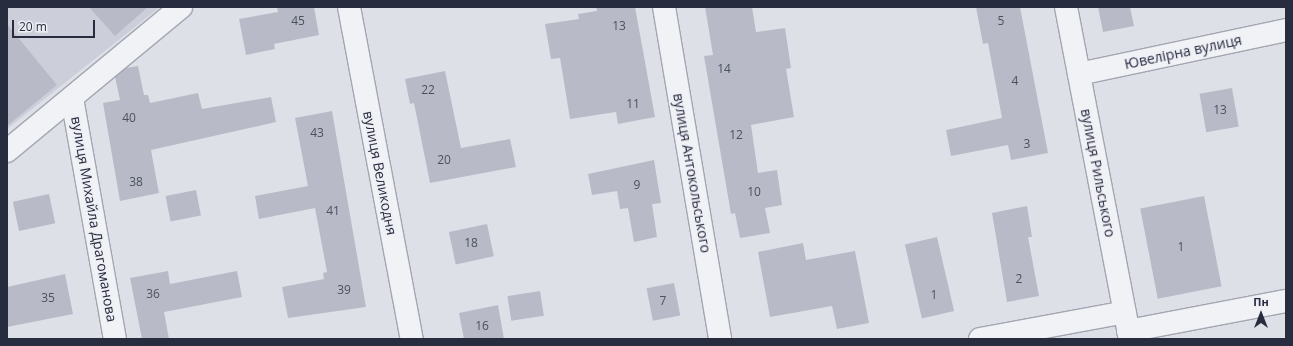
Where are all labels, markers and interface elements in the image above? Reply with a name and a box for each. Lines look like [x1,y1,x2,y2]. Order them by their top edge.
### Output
scale bar [14,12,97,38]
house number: 45 [291,14,305,28]
house number: 5 [998,14,1004,28]
text: 20 m [19,18,47,35]
house number: 13 [612,19,626,33]
street label: Ювелірна вулиця [1123,31,1243,73]
house number: 14 [717,62,731,76]
house number: 4 [1012,74,1018,88]
house number: 22 [421,83,435,97]
street label: вулиця Антокольського [670,92,714,254]
house number: 11 [626,97,640,111]
house number: 13 [1213,103,1227,117]
street label: вулиця Рильського [1077,107,1119,239]
street label: вулиця Великодня [360,109,400,237]
house number: 40 [122,111,136,125]
street label: вулиця Михайла Драгоманова [68,115,120,323]
house number: 43 [310,126,324,140]
house number: 12 [729,128,743,142]
house number: 3 [1024,137,1030,151]
house number: 20 [437,153,451,167]
house number: 38 [129,175,143,189]
house number: 9 [634,178,640,192]
house number: 10 [747,185,761,199]
house number: 41 [326,204,340,218]
house number: 18 [464,236,478,250]
house number: 1 [1178,240,1184,254]
house number: 2 [1016,272,1022,286]
house number: 39 [337,283,351,297]
house number: 36 [146,287,160,301]
house number: 1 [931,288,937,302]
house number: 35 [41,291,55,305]
house number: 7 [660,294,666,308]
north arrow [1241,294,1281,334]
text: Пн [1253,294,1269,309]
house number: 16 [475,319,489,333]

